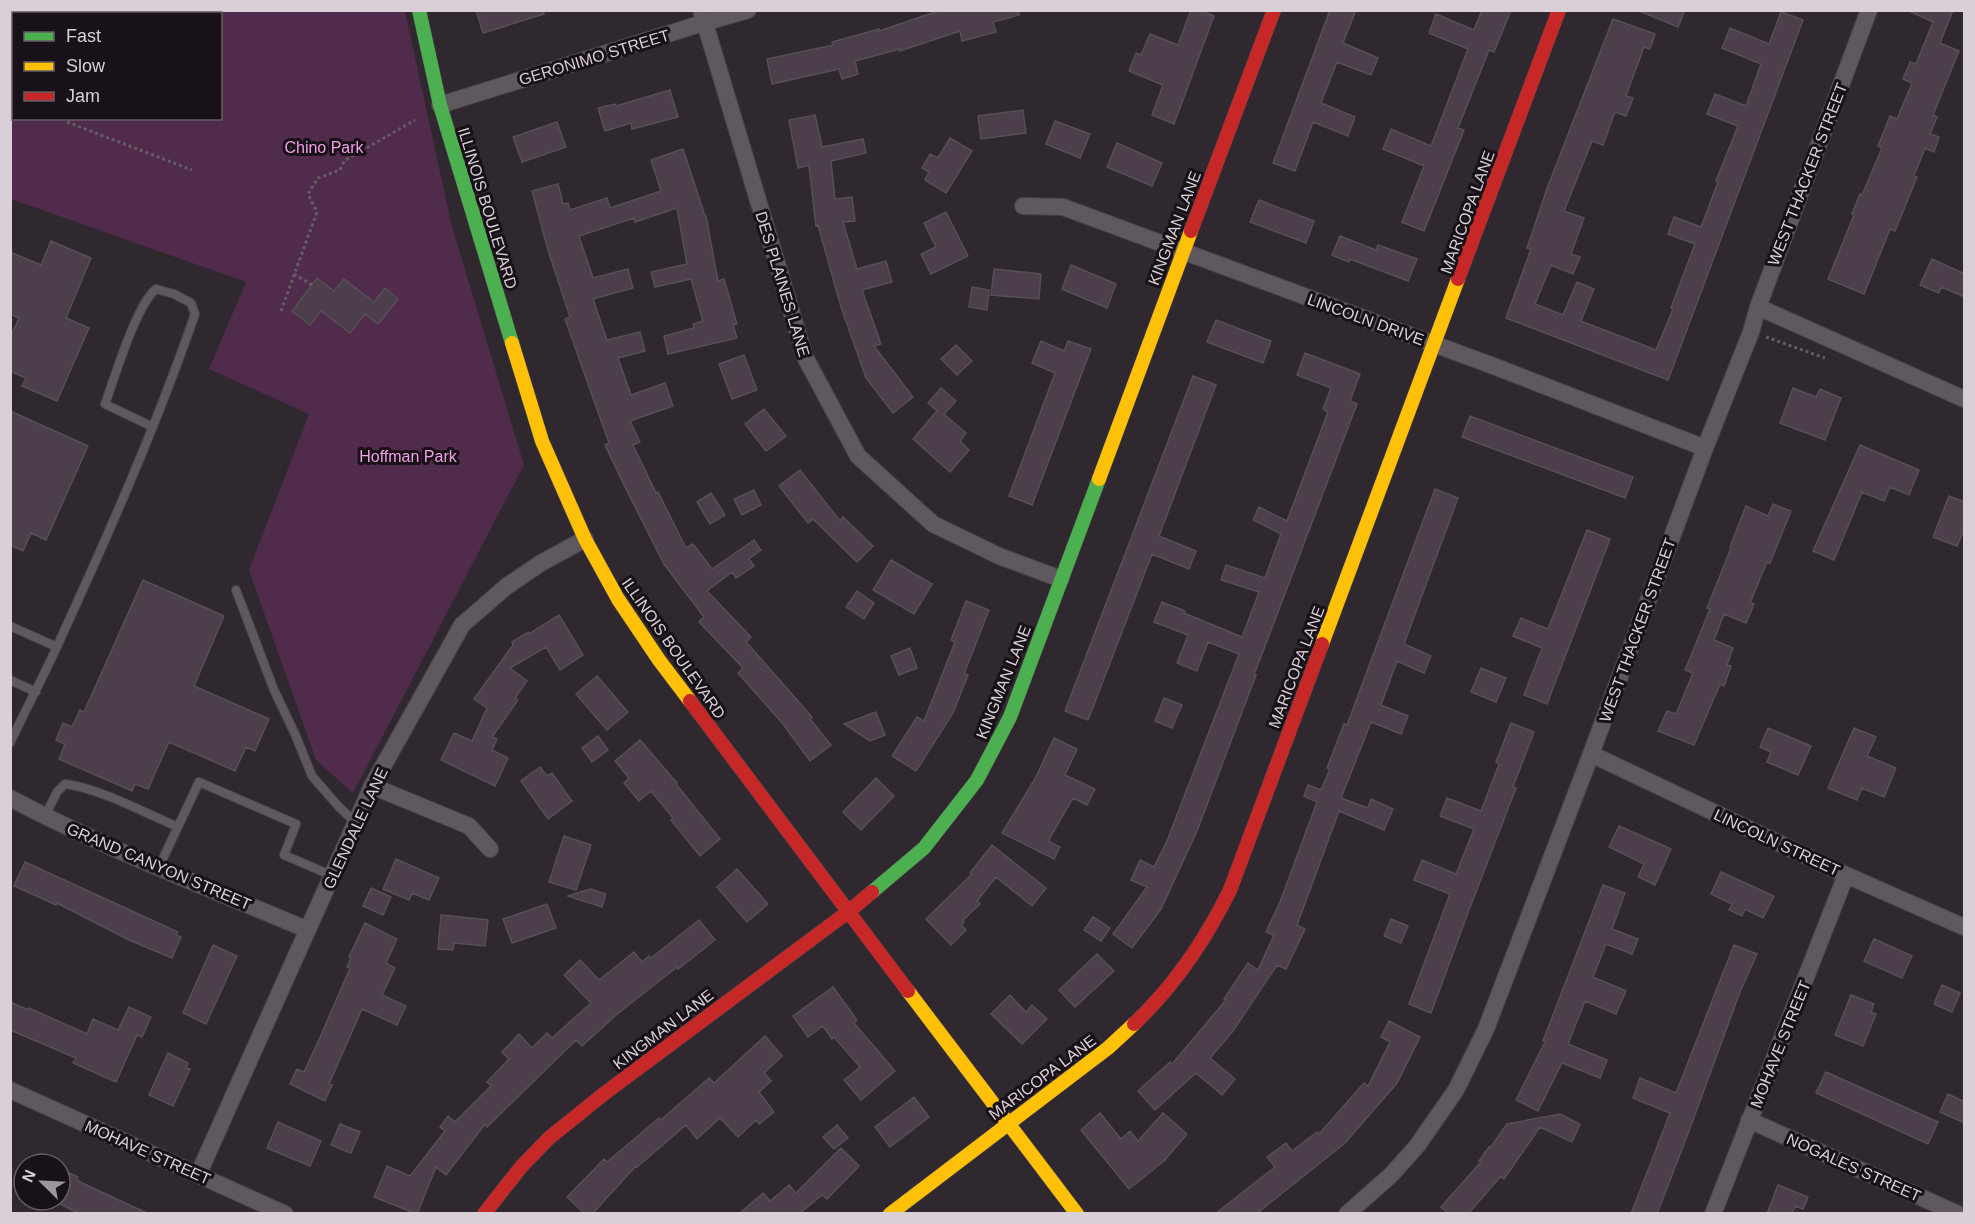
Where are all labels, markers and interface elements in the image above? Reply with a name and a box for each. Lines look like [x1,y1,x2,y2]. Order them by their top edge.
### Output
legend [12,12,222,120]
text: Fast [66,26,101,46]
street label: GERONIMO STREET [517,26,672,88]
text: Slow [66,56,106,76]
street label: WEST THACKER STREET [1765,80,1850,268]
text: Jam [66,86,100,106]
street label: ILLINOIS BOULEVARD [455,125,520,291]
park label: Chino Park [284,139,365,156]
street label: MARICOPA LANE [1437,148,1498,276]
street label: KINGMAN LANE [1145,169,1204,288]
street label: DES PLAINES LANE [752,209,813,359]
street label: LINCOLN DRIVE [1305,290,1426,348]
park label: Hoffman Park [359,448,458,465]
street label: WEST THACKER STREET [1596,536,1679,724]
street label: ILLINOIS BOULEVARD [619,575,729,722]
street label: MARICOPA LANE [1265,604,1328,731]
street label: KINGMAN LANE [973,623,1034,741]
street label: GLENDALE LANE [320,765,391,891]
street label: LINCOLN STREET [1711,806,1843,879]
street label: GRAND CANYON STREET [64,820,254,913]
street label: MOHAVE STREET [1747,978,1814,1110]
street label: KINGMAN LANE [610,986,717,1073]
street label: MARICOPA LANE [985,1032,1099,1123]
street label: MOHAVE STREET [82,1117,213,1188]
street label: NOGALES STREET [1784,1130,1924,1205]
north arrow [12,1152,72,1212]
text: N [19,1167,39,1185]

